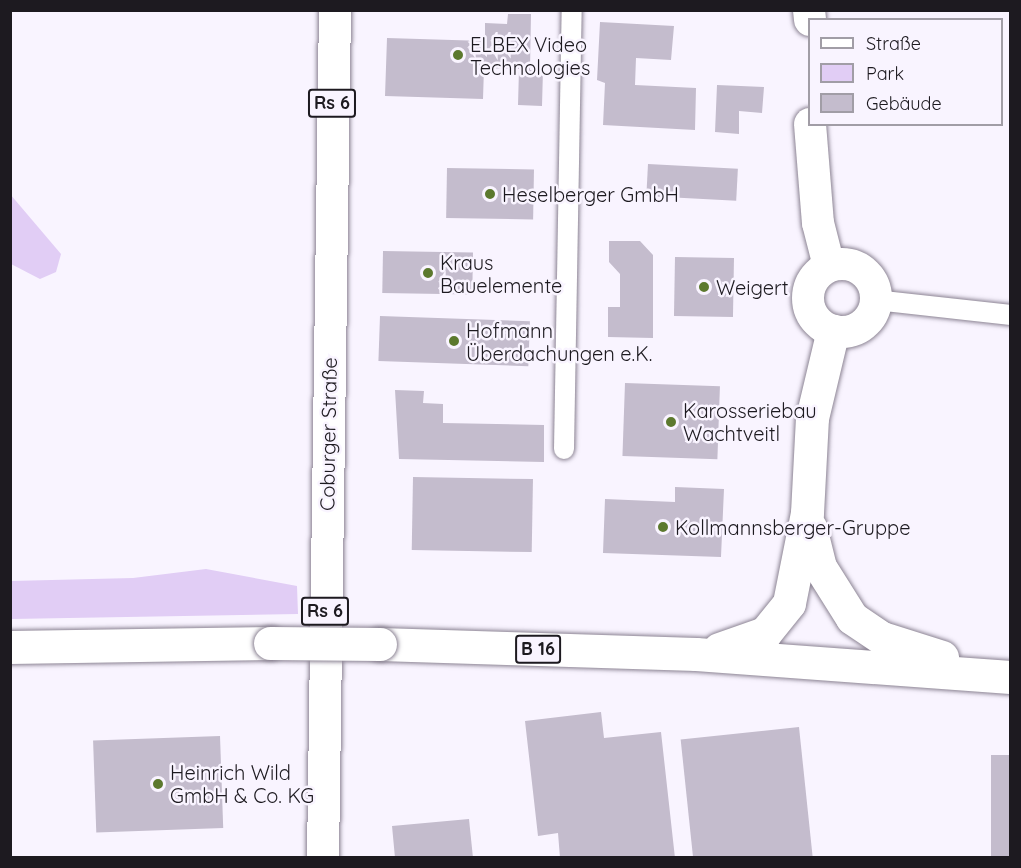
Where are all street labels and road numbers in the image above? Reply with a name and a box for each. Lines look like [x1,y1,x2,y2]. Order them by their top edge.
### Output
road number: Rs 6 [306,88,358,118]
street label: Coburger Straße [315,357,341,511]
road number: Rs 6 [300,596,350,626]
road number: B 16 [514,634,562,664]

